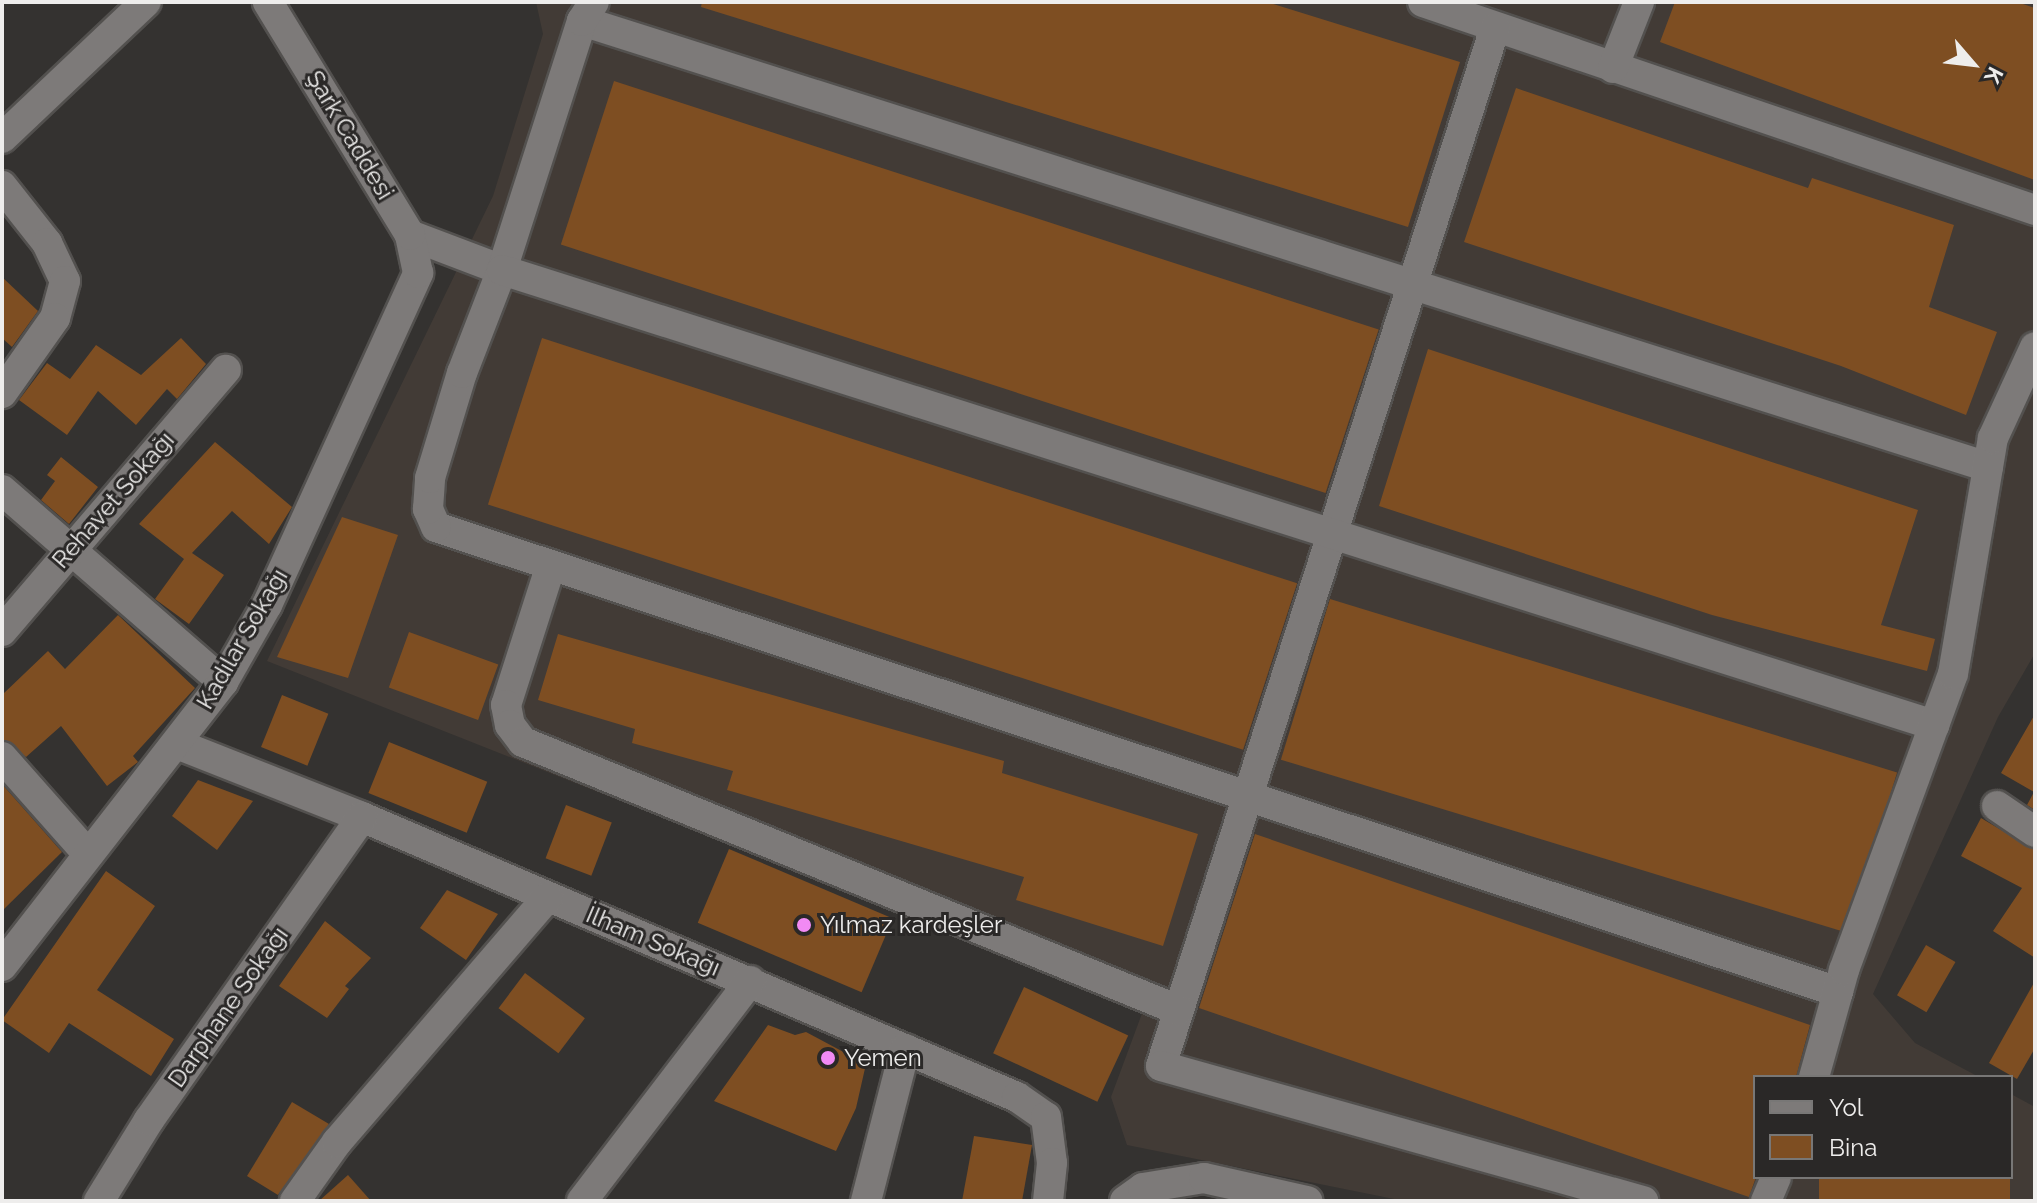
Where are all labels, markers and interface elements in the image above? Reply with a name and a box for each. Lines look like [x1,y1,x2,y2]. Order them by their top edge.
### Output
north arrow [1933,24,2013,104]
text: K [1979,63,2009,88]
street label: Şark Caddesi [300,65,400,205]
street label: Rehavet Sokağı [46,426,180,574]
street label: Kadılar Sokağı [190,564,294,714]
street label: İlham Sokağı [582,900,724,982]
place label: Yılmaz kardeşler [820,911,1002,939]
marker: Yılmaz kardeşler [795,916,813,934]
street label: Darphane Sokağı [162,921,294,1093]
place label: Yemen [844,1044,922,1072]
marker: Yemen [819,1049,837,1067]
legend [1753,1075,2013,1179]
text: Yol [1829,1093,1863,1122]
text: Bina [1829,1133,1877,1162]

